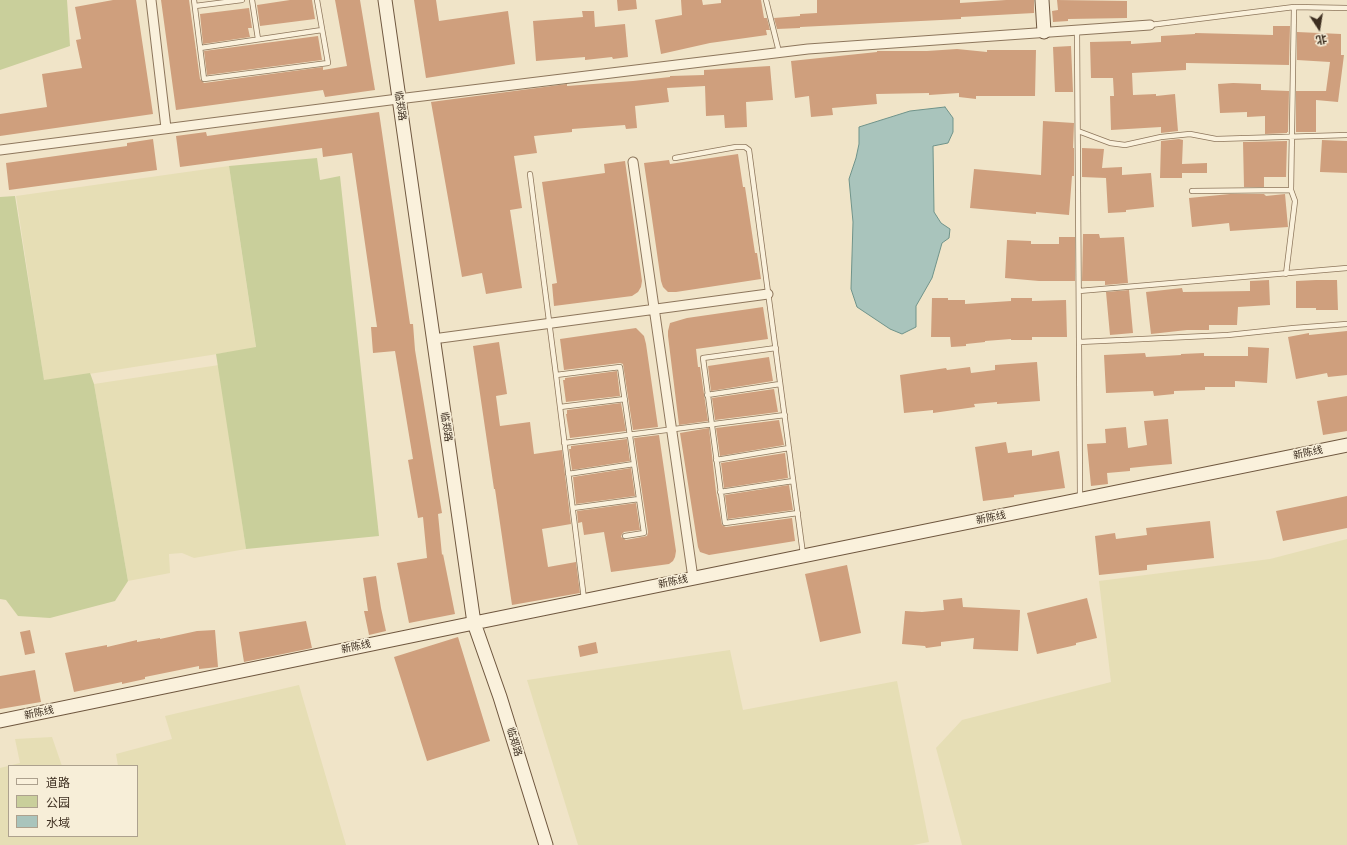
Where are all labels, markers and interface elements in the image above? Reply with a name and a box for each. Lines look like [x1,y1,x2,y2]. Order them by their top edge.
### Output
north arrow [1299,8,1339,48]
text: 北 [1315,32,1328,48]
street label: 临郑路 [392,90,408,122]
street label: 临郑路 [438,411,454,443]
street label: 新陈线 [1292,444,1324,462]
street label: 新陈线 [975,509,1007,527]
street label: 新陈线 [657,573,689,591]
street label: 新陈线 [340,638,372,656]
street label: 新陈线 [23,704,55,722]
street label: 临郑路 [504,726,524,758]
legend [8,765,138,837]
text: 道路 [46,775,70,790]
text: 公园 [46,795,70,810]
text: 水域 [46,815,70,830]

